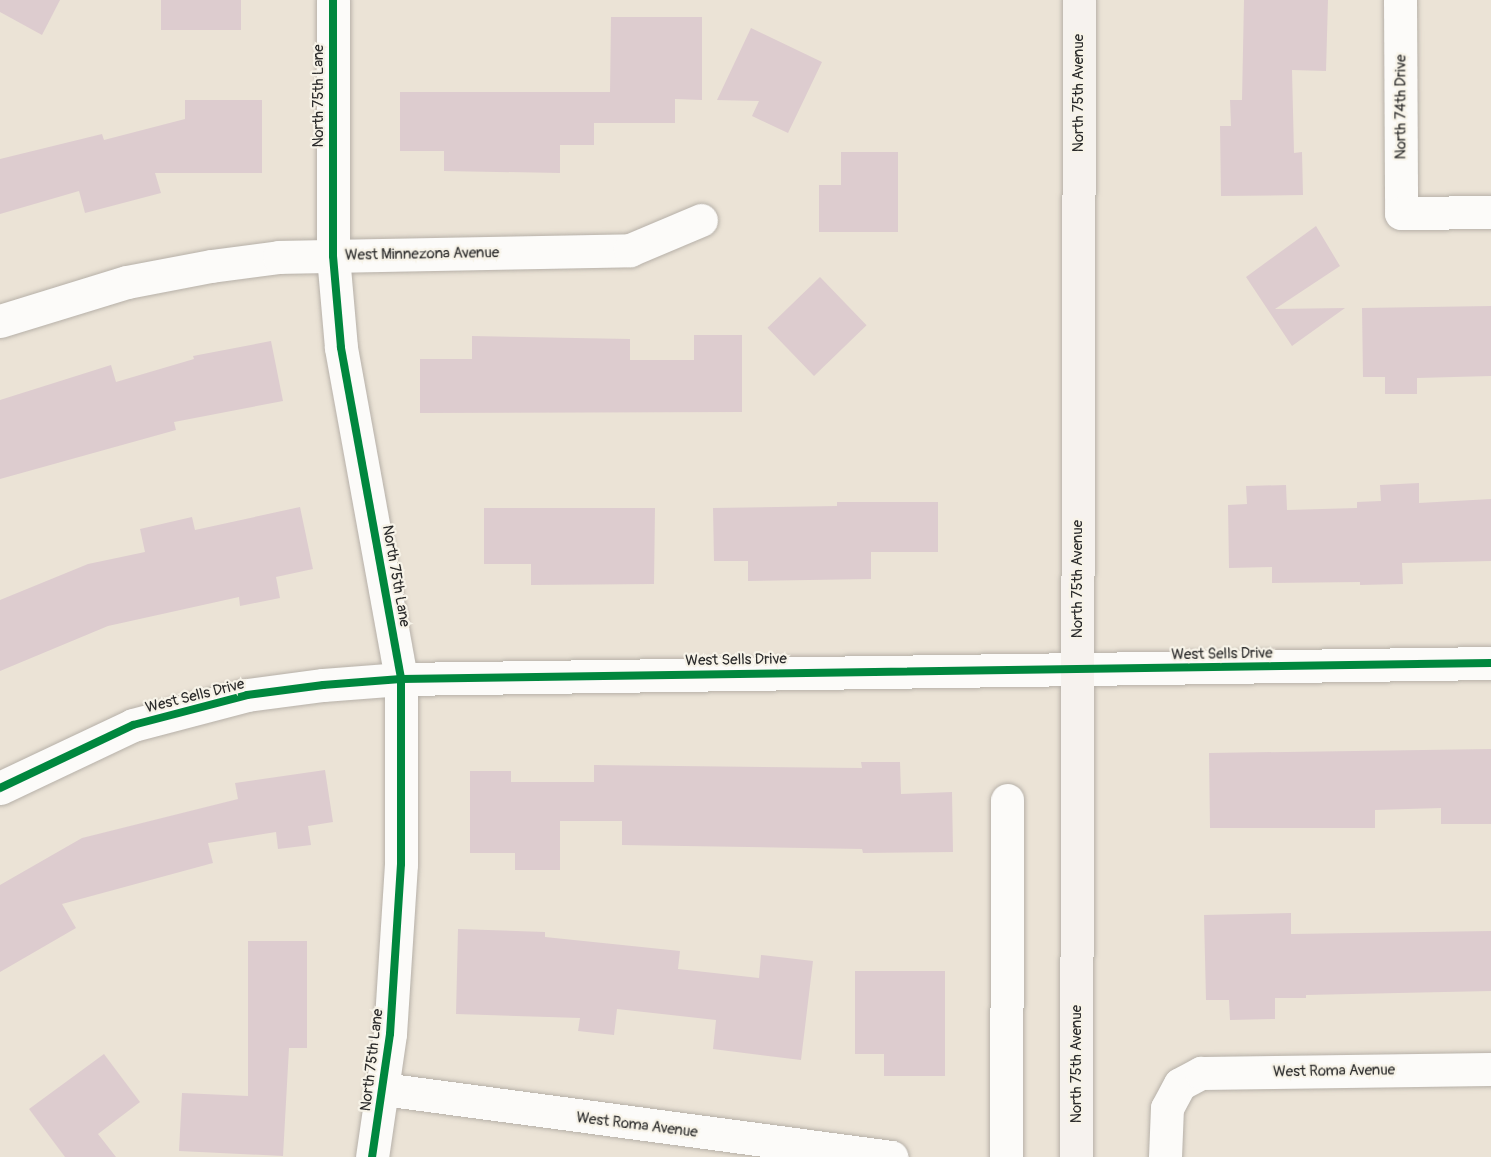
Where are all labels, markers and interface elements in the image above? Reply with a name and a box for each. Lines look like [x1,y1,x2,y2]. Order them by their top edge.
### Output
street label: North 75th Avenue [1070,34,1088,152]
street label: North 75th Lane [310,44,328,148]
street label: North 74th Drive [1392,55,1410,159]
street label: West Minnezona Avenue [345,244,499,264]
street label: North 75th Avenue [1069,520,1087,638]
street label: North 75th Lane [378,524,414,628]
street label: West Sells Drive [1171,644,1273,664]
street label: West Sells Drive [685,650,787,670]
street label: West Sells Drive [144,675,246,717]
street label: North 75th Avenue [1068,1005,1086,1123]
street label: North 75th Lane [357,1008,387,1112]
street label: West Roma Avenue [1273,1061,1395,1081]
street label: West Roma Avenue [575,1109,699,1141]

